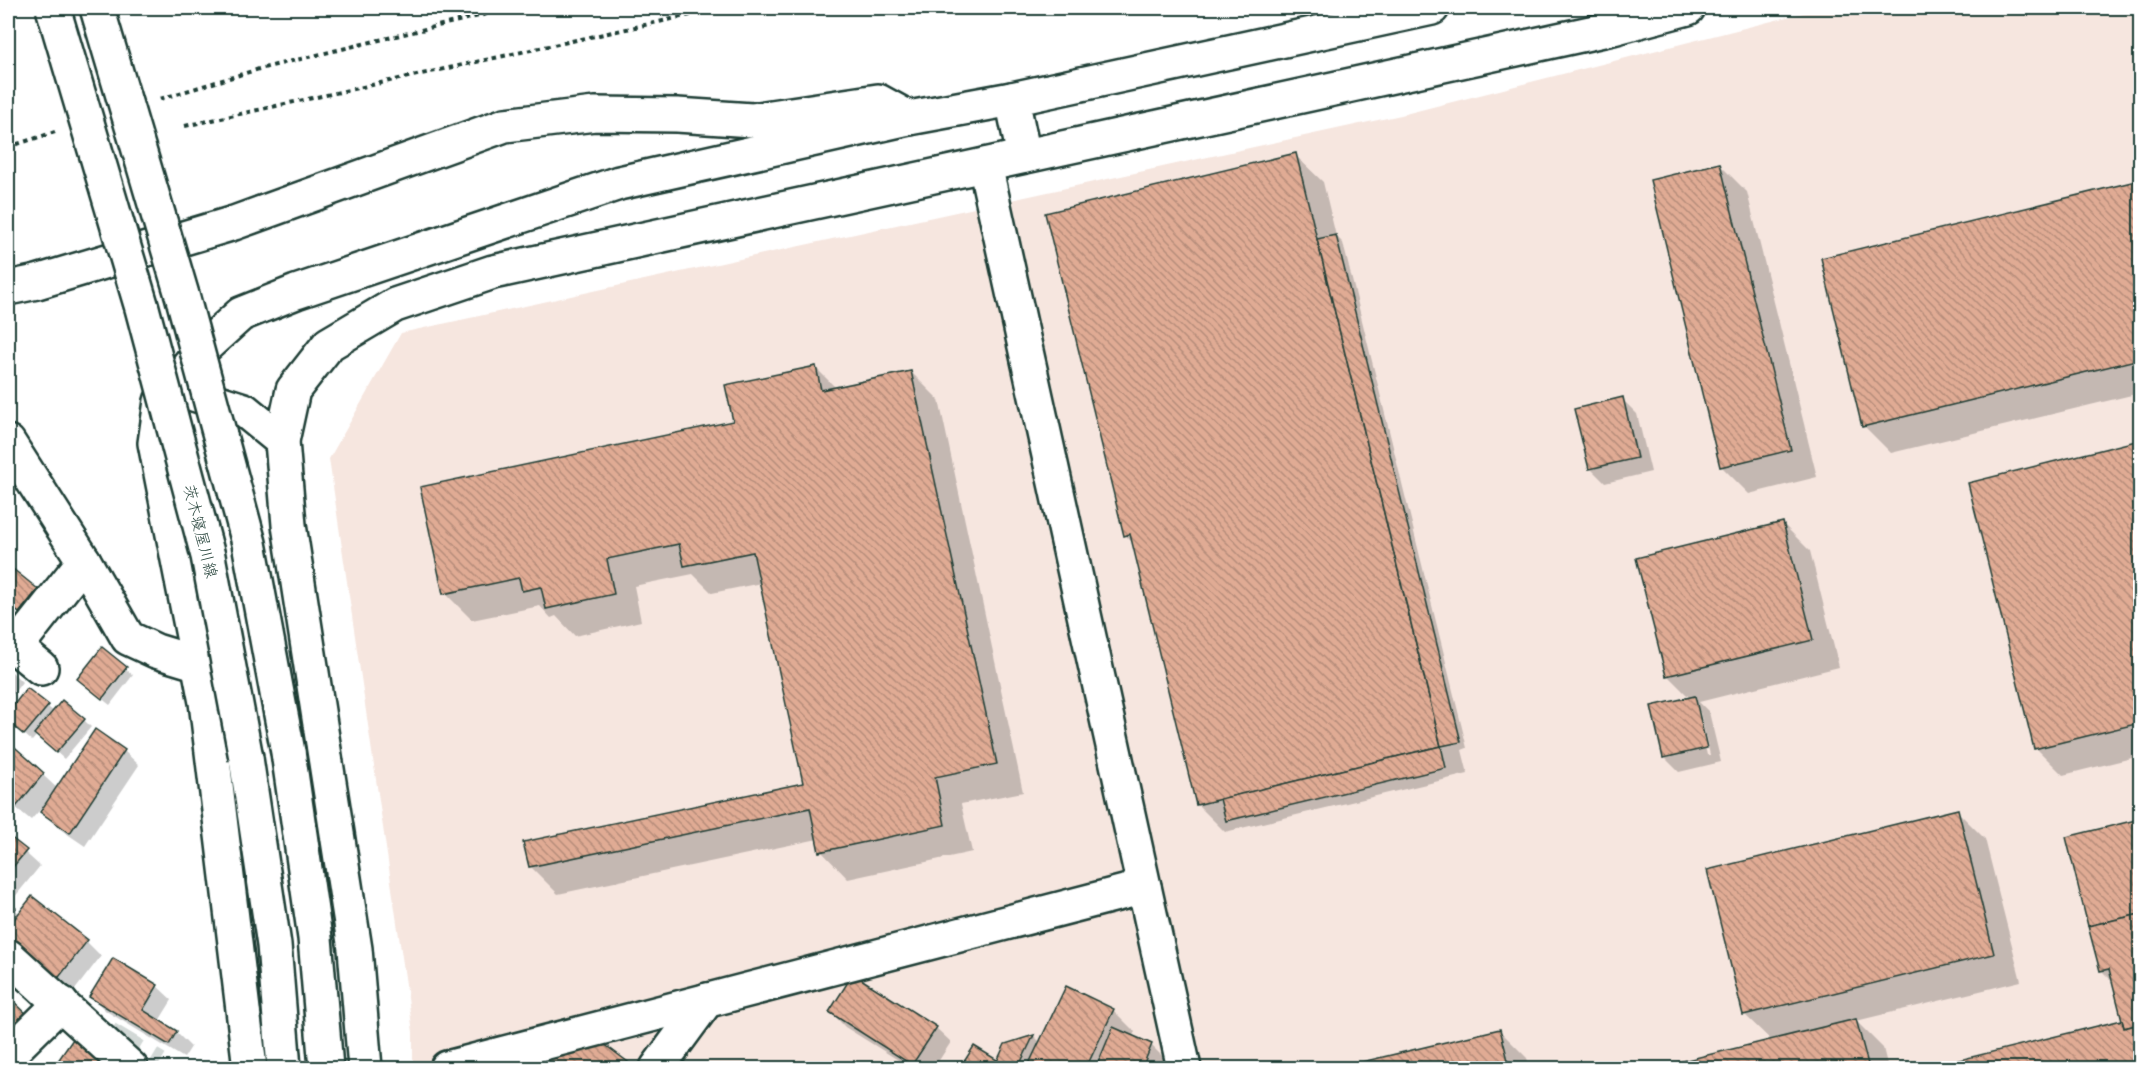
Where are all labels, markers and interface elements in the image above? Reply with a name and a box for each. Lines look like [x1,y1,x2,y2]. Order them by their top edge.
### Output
street label: 茨木寝屋川線 [180,482,223,580]

